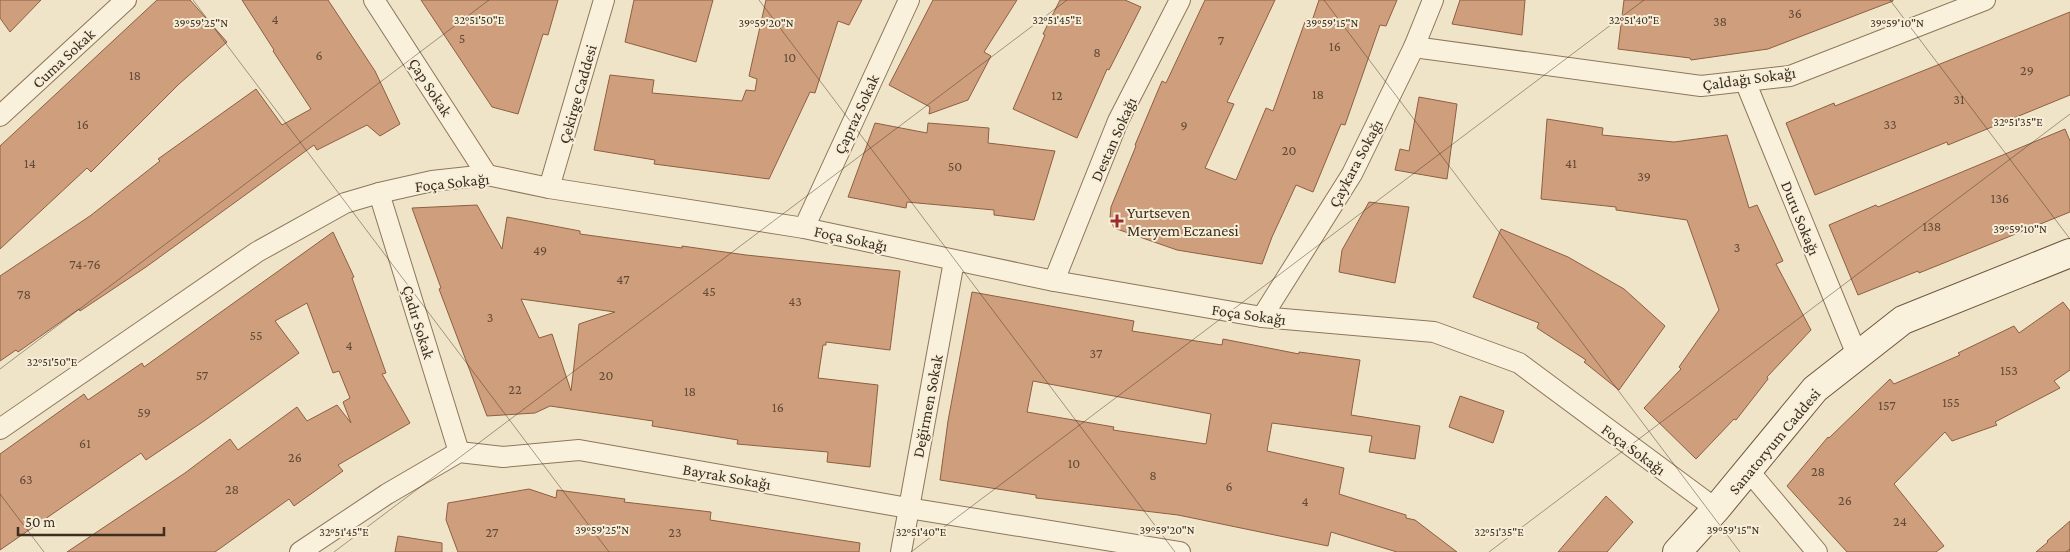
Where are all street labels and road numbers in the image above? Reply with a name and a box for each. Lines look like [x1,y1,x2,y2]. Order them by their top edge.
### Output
street label: Cuma Sokak [29,25,98,92]
street label: Çekirge Caddesi [555,43,601,146]
street label: Çap Sokak [405,55,456,121]
street label: Çaldağı Sokağı [1701,64,1797,94]
street label: Çapraz Sokak [831,71,883,157]
street label: Destan Sokağı [1087,94,1141,184]
street label: Çaykara Sokağı [1325,116,1387,211]
street label: Foça Sokağı [414,170,490,196]
street label: Duru Sokağı [1777,179,1823,258]
street label: Foça Sokağı [812,222,889,256]
street label: Çadır Sokak [398,283,438,362]
street label: Foça Sokağı [1211,301,1287,329]
street label: Değirmen Sokak [909,353,947,459]
street label: Sanatoryum Caddesi [1725,385,1824,498]
street label: Foça Sokağı [1598,421,1669,479]
street label: Bayrak Sokağı [681,460,772,494]

